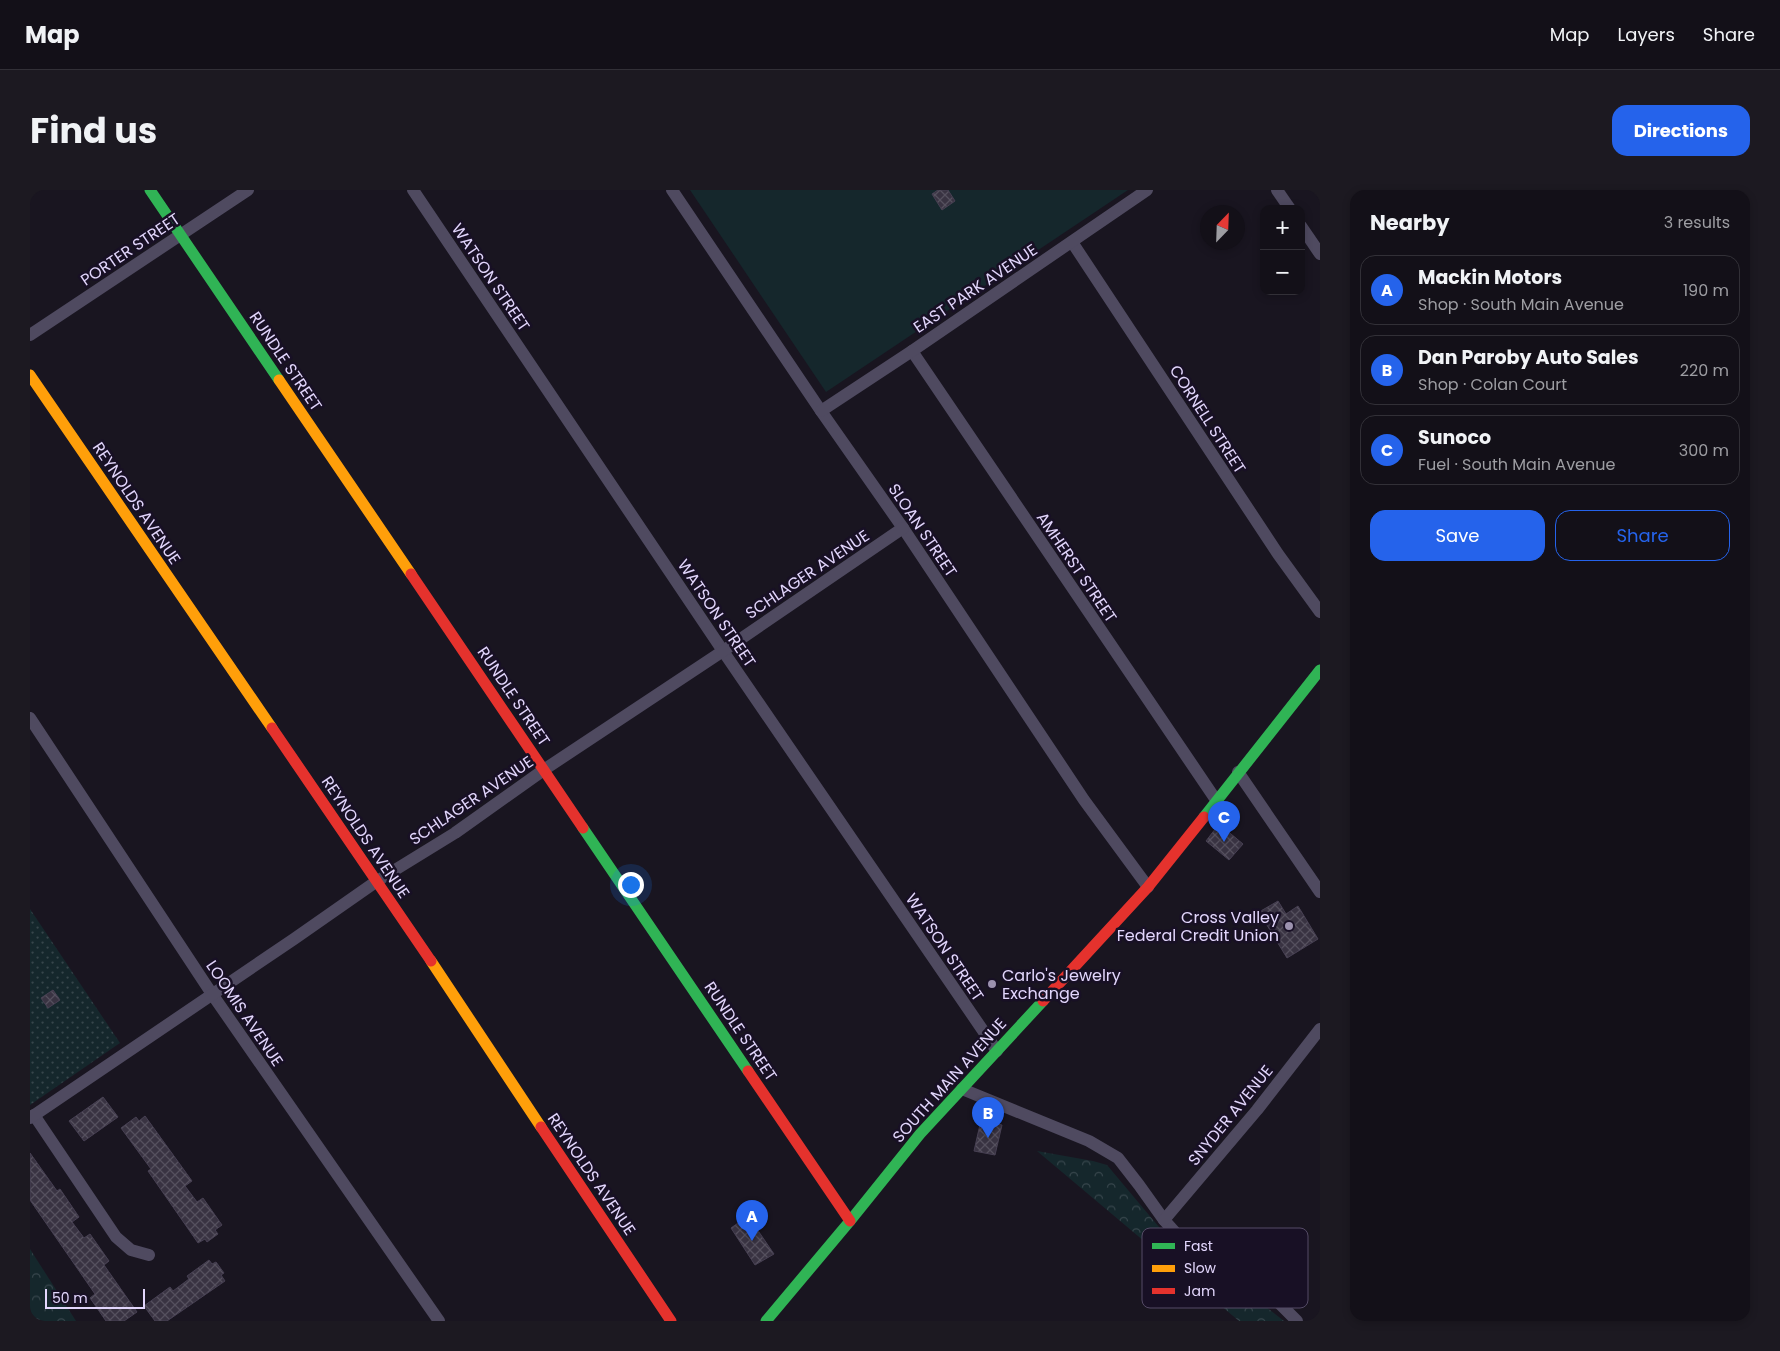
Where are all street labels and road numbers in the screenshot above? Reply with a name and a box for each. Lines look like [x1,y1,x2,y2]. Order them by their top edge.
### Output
street label: PORTER STREET [76,207,185,291]
street label: WATSON STREET [446,219,535,336]
street label: EAST PARK AVENUE [909,238,1042,338]
street label: RUNDLE STREET [244,307,328,416]
street label: CORNELL STREET [1164,361,1251,478]
street label: REYNOLDS AVENUE [87,438,186,569]
street label: SLOAN STREET [883,479,963,582]
street label: AMHERST STREET [1031,507,1122,627]
street label: SCHLAGER AVENUE [741,524,874,625]
street label: WATSON STREET [672,555,761,672]
street label: RUNDLE STREET [472,642,556,751]
street label: SCHLAGER AVENUE [405,750,538,851]
street label: REYNOLDS AVENUE [316,772,415,903]
street label: WATSON STREET [900,889,989,1006]
street label: LOOMIS AVENUE [201,956,289,1071]
street label: RUNDLE STREET [699,977,783,1086]
street label: SOUTH MAIN AVENUE [887,1013,1012,1148]
street label: SNYDER AVENUE [1183,1060,1278,1171]
street label: REYNOLDS AVENUE [542,1109,641,1240]

